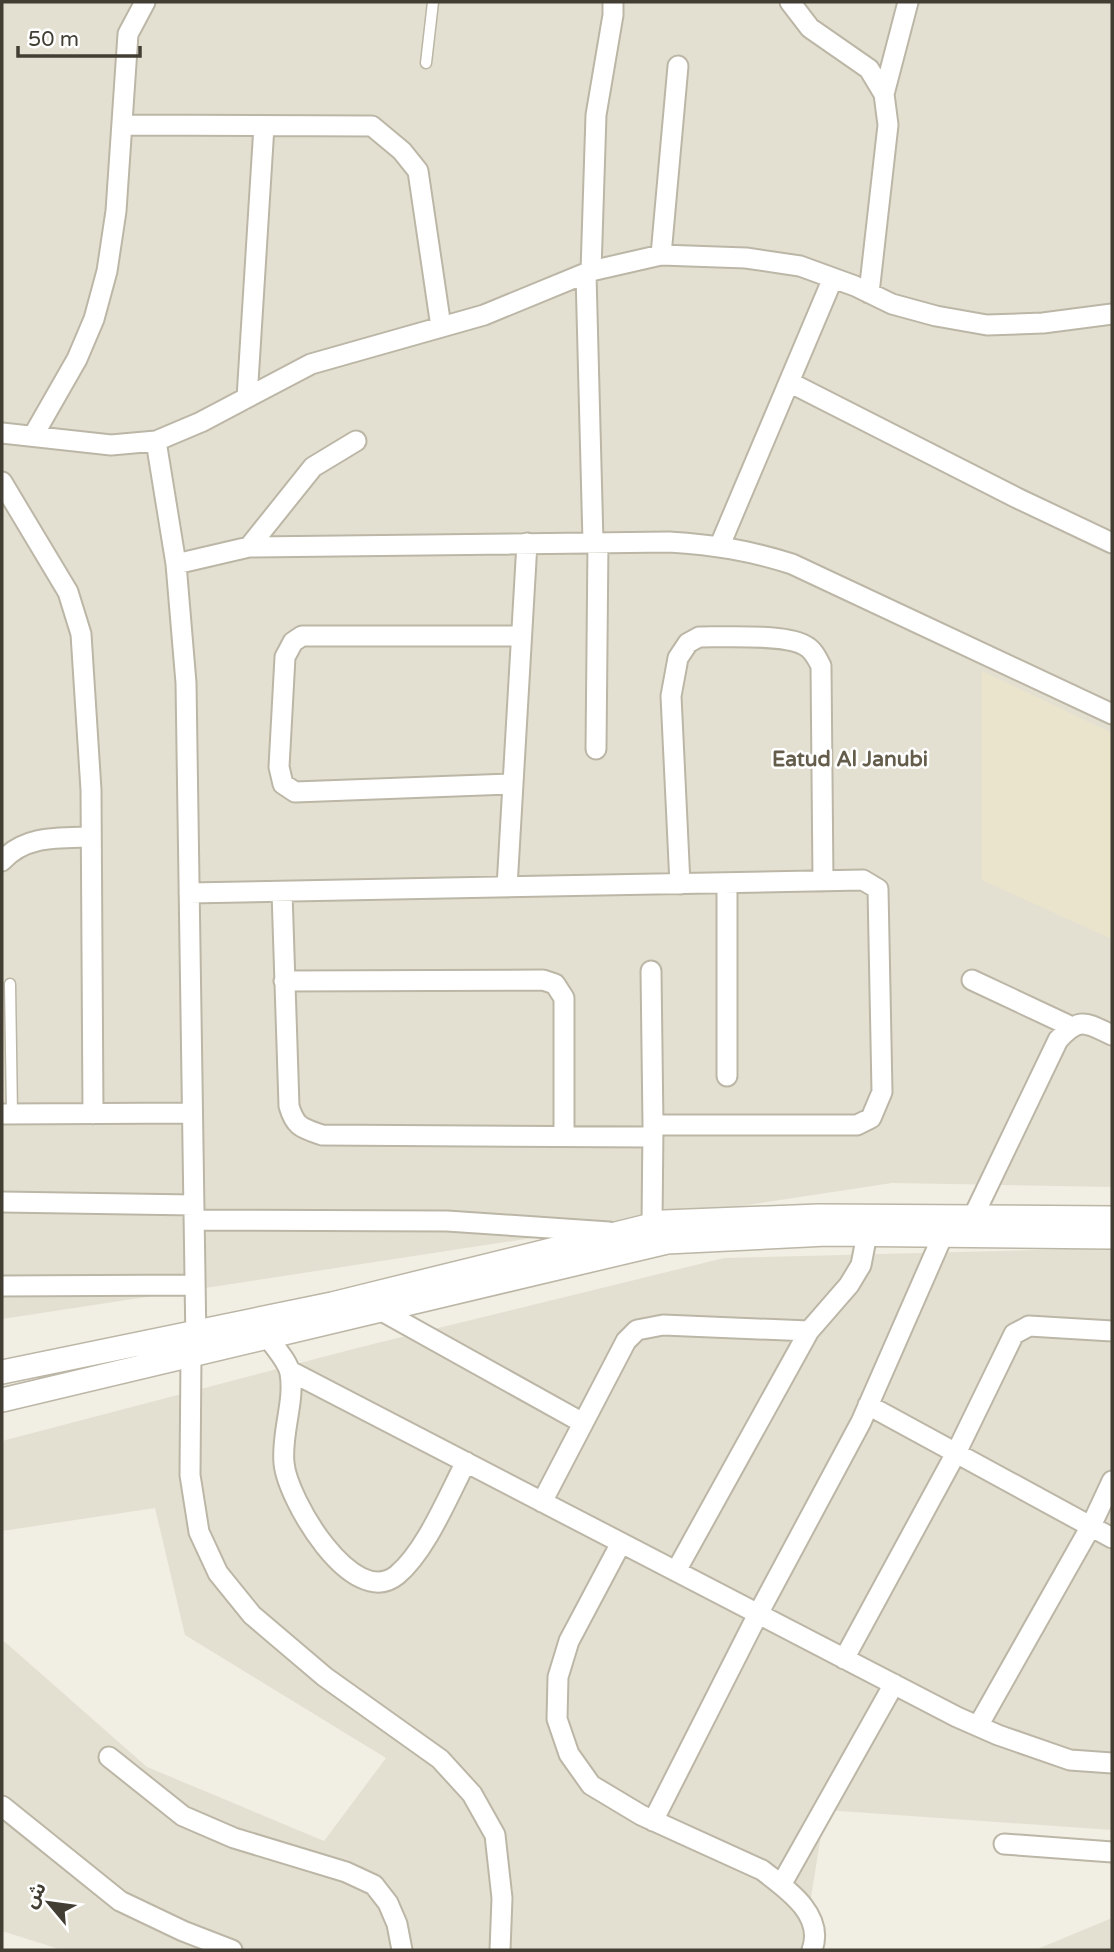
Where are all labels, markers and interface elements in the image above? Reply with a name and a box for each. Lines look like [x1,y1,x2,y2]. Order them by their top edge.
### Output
scale bar [18,14,140,58]
text: 50 m [28,27,79,52]
district label: Eatud Al Janubi [772,747,928,772]
north arrow [14,1868,84,1938]
text: ش [19,1879,51,1912]

